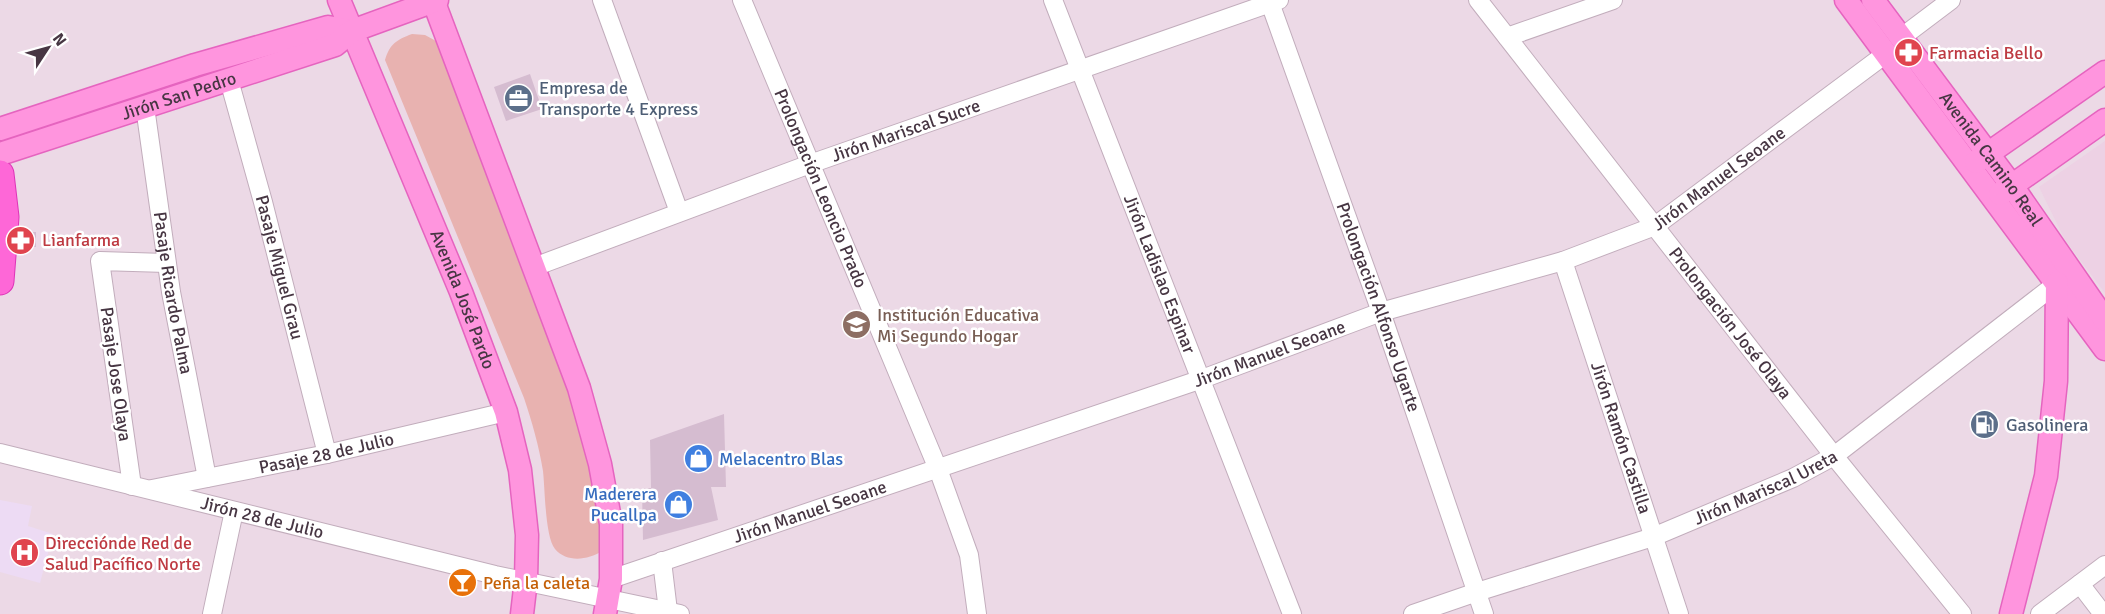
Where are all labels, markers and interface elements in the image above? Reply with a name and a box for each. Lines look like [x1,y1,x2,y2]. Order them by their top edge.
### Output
north arrow [18,18,78,78]
text: N [48,29,71,50]
pharmacy icon: Farmacia Bello [1892,37,1924,69]
place label: Farmacia Bello [1929,42,2043,64]
street label: Jirón San Pedro [119,67,239,125]
place label: Empresa de Transporte 4 Express [539,77,698,120]
office icon: Empresa de Transporte 4 Express [502,82,534,114]
street label: Prolongación Leoncio Prado [769,85,872,291]
street label: Avenida Camino Real [1934,87,2048,230]
street label: Jirón Mariscal Sucre [828,94,983,167]
street label: Jirón Manuel Seoane [1648,122,1790,235]
street label: Jirón Ladislao Espinar [1119,191,1201,357]
street label: Pasaje Miguel Grau [251,193,308,342]
street label: Prolongación Alfonso Ugarte [1332,199,1425,415]
street label: Pasaje Ricardo Palma [149,210,198,376]
pharmacy icon: Lianfarma [5,224,37,256]
street label: Avenida José Pardo [425,227,500,372]
place label: Lianfarma [42,229,120,251]
street label: Prolongación José Olaya [1664,243,1797,404]
place label: Institución Educativa Mi Segundo Hogar [877,304,1039,347]
street label: Pasaje Jose Olaya [96,305,136,443]
school or university icon: Institución Educativa Mi Segundo Hogar [840,309,872,341]
street label: Jirón Manuel Seoane [1191,315,1348,392]
street label: Jirón Ramón Castilla [1586,359,1656,516]
fuel station icon: Gasolinera [1969,409,2001,441]
place label: Gasolinera [2006,414,2088,436]
street label: Pasaje 28 de Julio [257,428,396,478]
shop icon: Melacentro Blas [682,443,714,475]
street label: Jirón Mariscal Ureta [1690,445,1841,530]
place label: Melacentro Blas [719,448,843,470]
street label: Jirón Manuel Seoane [730,476,889,548]
place label: Maderera Pucallpa [584,483,657,526]
shop icon: Maderera Pucallpa [662,488,694,520]
street label: Jirón 28 de Julio [198,492,326,543]
place label: Direcciónde Red de Salud Pacífico Norte [45,532,201,575]
hospital icon: Direcciónde Red de Salud Pacífico Norte [8,537,40,569]
bar icon: Peña la caleta [446,567,478,599]
place label: Peña la caleta [483,572,590,594]

